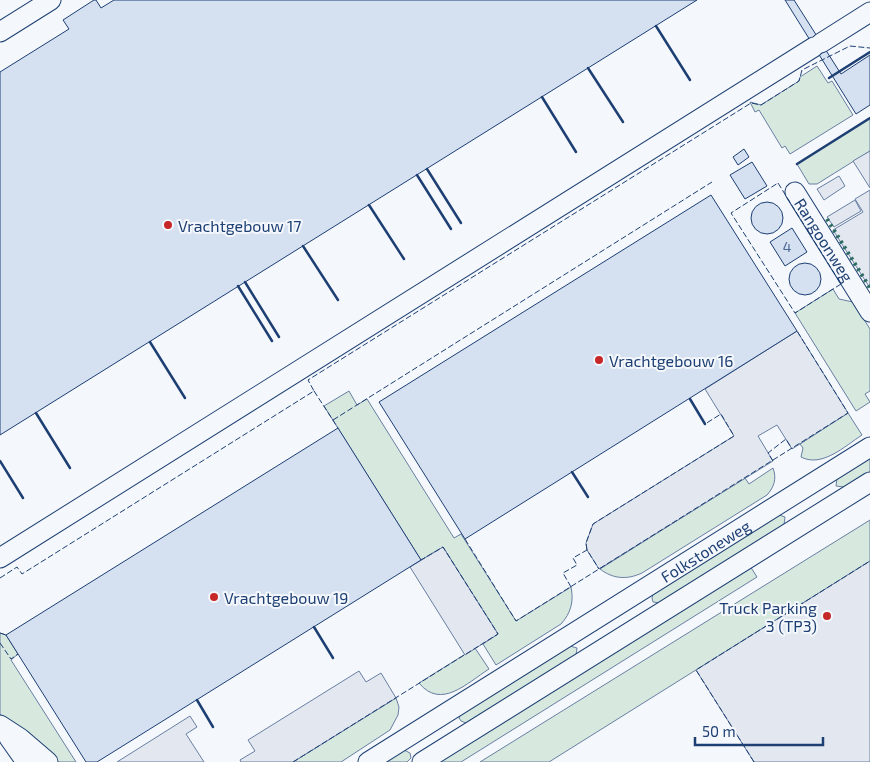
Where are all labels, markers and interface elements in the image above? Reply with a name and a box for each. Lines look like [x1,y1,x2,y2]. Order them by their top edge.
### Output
street label: Rangoonweg [791,194,858,285]
place label: Vrachtgebouw 17 [178,216,302,235]
marker: Vrachtgebouw 17 [162,219,174,231]
house number: 4 [783,238,791,255]
place label: Vrachtgebouw 16 [609,351,733,370]
marker: Vrachtgebouw 16 [593,354,605,366]
street label: Folkstoneweg [657,515,754,586]
place label: Vrachtgebouw 19 [224,588,348,607]
marker: Vrachtgebouw 19 [208,591,220,603]
place label: Truck Parking 3 (TP3) [719,598,817,635]
marker: Truck Parking 3 (TP3) [821,610,833,622]
scale bar [695,714,822,746]
text: 50 m [702,722,736,740]

